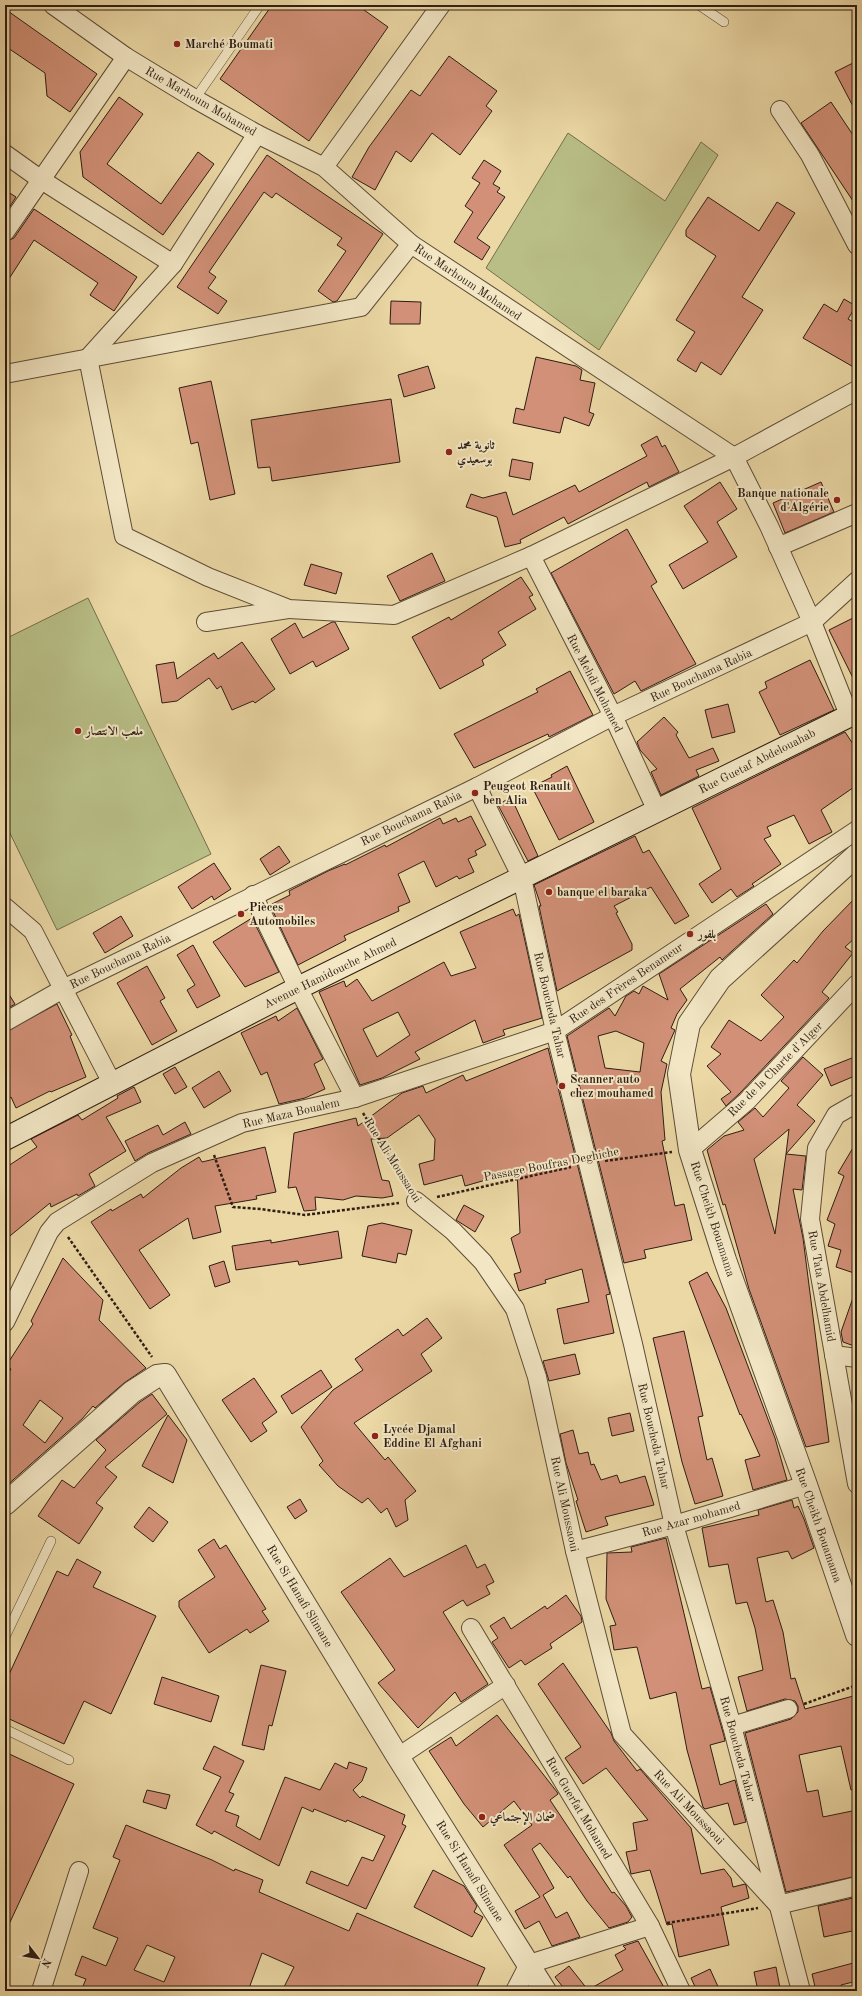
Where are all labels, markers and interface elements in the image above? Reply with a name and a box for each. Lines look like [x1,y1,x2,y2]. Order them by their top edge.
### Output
marker: Marché Boumati [172,39,182,49]
place label: Marché Boumati [185,39,274,51]
street label: Rue Marhoum Mohamed [143,65,258,139]
street label: Rue Marhoum Mohamed [412,243,523,323]
place label: ثانوية محمد بوسعيدي [457,439,495,469]
marker: ثانوية محمد بوسعيدي [444,447,454,457]
place label: Banque nationale d'Algérie [737,488,829,514]
marker: Banque nationale d'Algérie [832,495,842,505]
street label: Rue Mehdi Mohamed [564,632,624,735]
street label: Rue Bouchama Rabia [649,647,754,705]
place label: ملعب الانتصار [84,725,144,739]
marker: ملعب الانتصار [73,726,83,736]
street label: Rue Guetaf Abdelouahab [697,727,818,797]
place label: Peugeot Renault ben Alia [483,781,572,807]
marker: Peugeot Renault ben Alia [470,788,480,798]
street label: Rue Bouchama Rabia [359,789,464,849]
marker: banque el baraka [544,887,554,897]
place label: banque el baraka [557,887,647,899]
place label: Pièces Automobiles [249,902,315,928]
marker: Pièces Automobiles [236,909,246,919]
marker: بلفور [685,929,695,939]
place label: بلفور [696,929,716,942]
street label: Rue Bouchama Rabia [68,932,173,992]
street label: Avenue Hamidouche Ahmed [262,937,399,1011]
street label: Rue des Frères Benameur [567,941,686,1026]
street label: Rue Boucheda Tahar [531,951,567,1060]
street label: Rue de la Charte d'Alger [726,1020,825,1119]
place label: Scanner auto chez mouhamed [570,1074,654,1100]
marker: Scanner auto chez mouhamed [557,1081,567,1091]
street label: Rue Maza Boualem [241,1097,341,1131]
street label: Rue Ali Moussaoui [361,1116,423,1205]
street label: Passage Boufras Deghiche [482,1146,620,1184]
street label: Rue Cheikh Bouamama [688,1160,736,1279]
street label: Rue Tata Abdelhamid [805,1229,837,1343]
street label: Rue Boucheda Tahar [635,1382,671,1491]
place label: Lycée Djamal Eddine El Afghani [383,1424,482,1450]
marker: Lycée Djamal Eddine El Afghani [370,1431,380,1441]
street label: Rue Ali Moussaoui [548,1455,580,1553]
street label: Rue Cheikh Bouamama [793,1466,843,1584]
street label: Rue Azar mohamed [641,1500,742,1540]
street label: Rue Si Hanafi Slimane [264,1543,335,1650]
street label: Rue Boucheda Tahar [717,1695,757,1803]
street label: Rue Guerfat Mohamed [543,1755,613,1862]
street label: Rue Ali Moussaoui [651,1768,726,1847]
place label: ضمان الإجتماعي [489,1811,555,1827]
marker: ضمان الإجتماعي [477,1812,487,1822]
street label: Rue Si Hanafi Slimane [433,1819,505,1925]
north arrow [18,1938,58,1978]
text: N [38,1956,52,1969]

